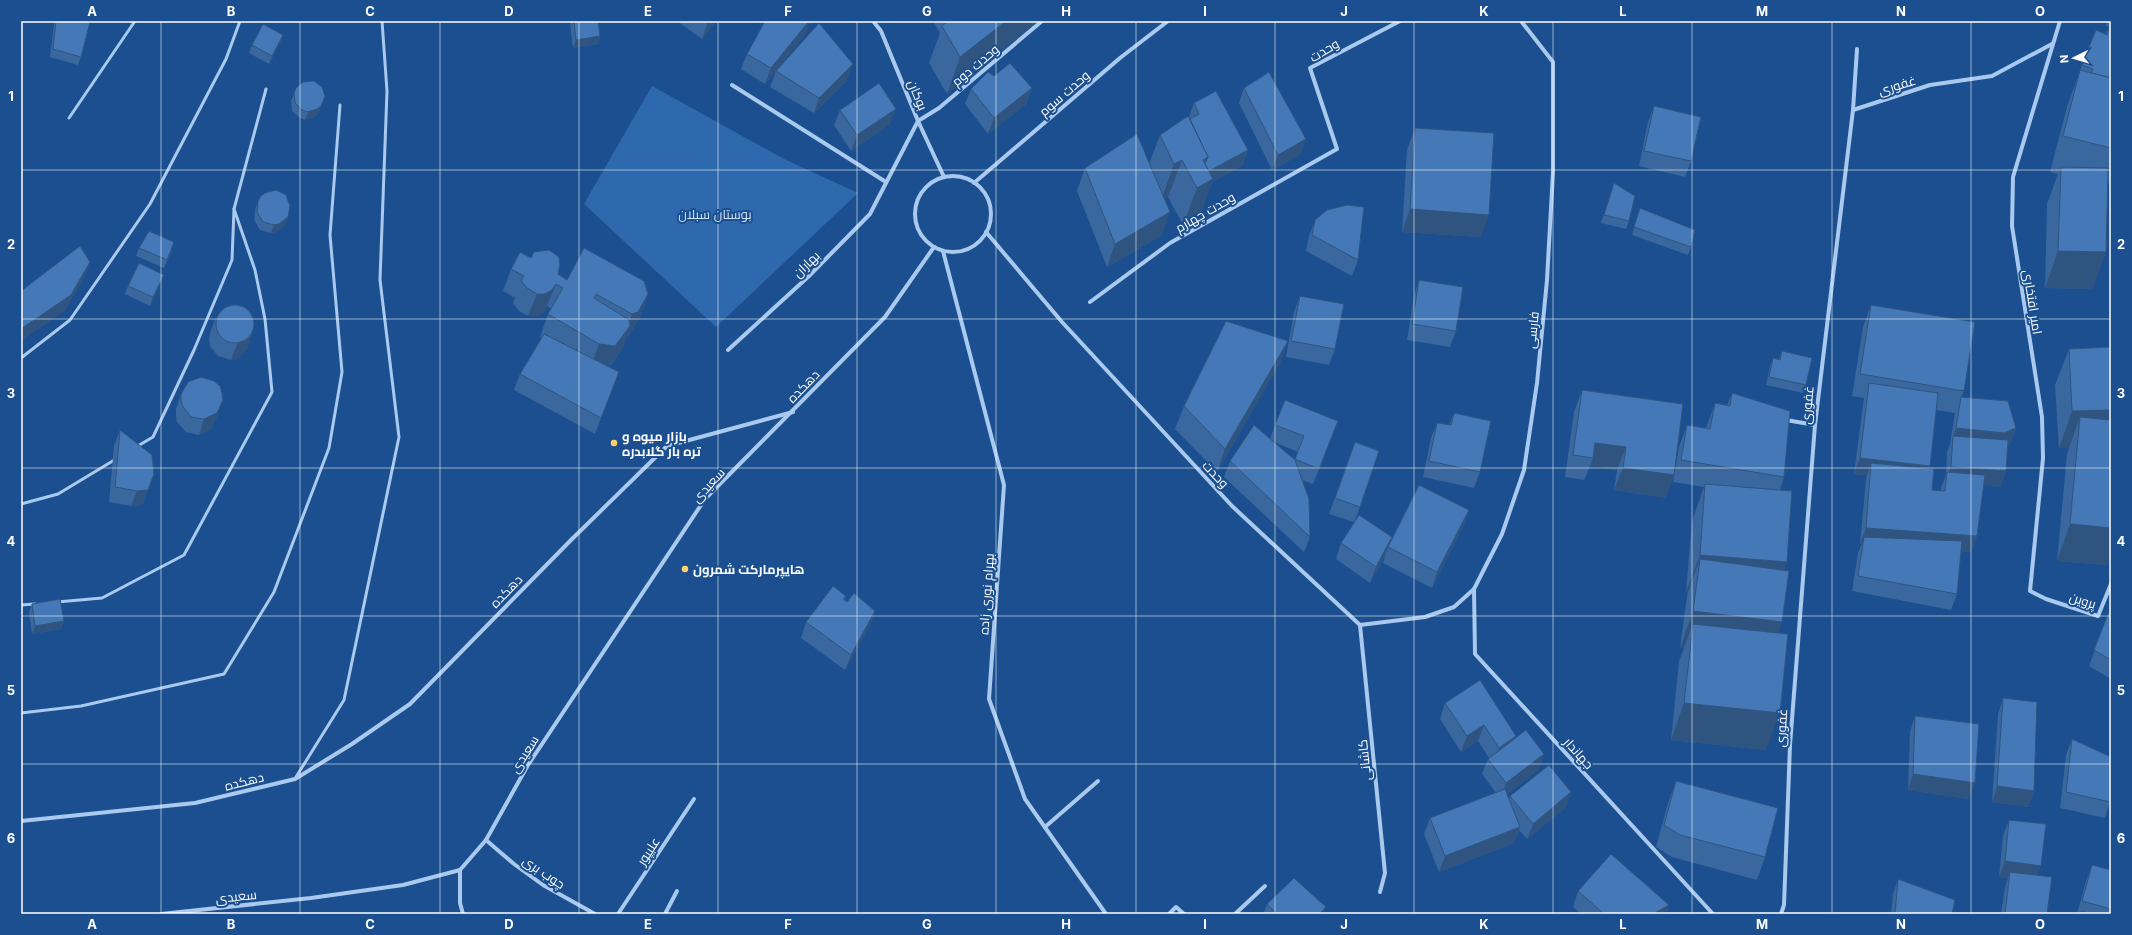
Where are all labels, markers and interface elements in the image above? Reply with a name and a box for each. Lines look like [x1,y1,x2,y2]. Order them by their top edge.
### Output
text: A [87,3,97,19]
text: B [227,3,236,19]
text: C [365,3,375,19]
text: D [504,3,514,19]
text: E [644,3,652,19]
text: F [784,3,792,19]
text: G [922,3,932,19]
text: H [1061,3,1071,19]
text: I [1203,3,1207,19]
text: J [1340,3,1348,19]
text: K [1479,3,1489,19]
text: L [1619,3,1627,19]
text: M [1756,3,1768,19]
text: N [1896,3,1906,19]
text: O [2035,3,2045,19]
street label: وحدت [1306,35,1342,65]
north arrow [2054,38,2094,78]
street label: وحدت دوم [948,41,1003,91]
text: N [2057,54,2071,64]
street label: وحدت سوم [1036,67,1094,121]
street label: غفوری [1876,72,1918,98]
street label: بوکان [905,77,931,113]
text: 1 [8,88,14,104]
text: 1 [2118,88,2124,104]
street label: وحدت چهارم [1172,188,1239,237]
park label: بوستان سبلان [678,206,752,222]
text: 2 [7,236,15,252]
text: 2 [2117,236,2125,252]
street label: بهاران [789,247,823,281]
street label: امیر افتخاری [2020,269,2046,335]
street label: فارسی [1522,311,1542,349]
street label: دهکده [783,366,823,406]
text: 3 [7,385,15,401]
street label: غفوری [1797,385,1817,425]
text: 3 [2117,385,2125,401]
place label: بازار میوه و تره بار گلابدره [622,428,701,459]
marker: بازار میوه و تره بار گلابدره [609,438,619,448]
street label: وحدت [1199,457,1233,491]
street label: سعیدی [688,464,728,506]
text: 4 [7,533,16,549]
text: 4 [2117,533,2126,549]
street label: بهرام نوری زاده [975,553,999,635]
place label: هایپرمارکت شمرون [693,561,805,579]
marker: هایپرمارکت شمرون [680,564,690,574]
street label: دهکده [486,571,526,611]
street label: پروین [2067,588,2099,614]
text: 5 [7,682,15,698]
text: 5 [2117,682,2125,698]
street label: غفوری [1772,708,1790,748]
street label: سعیدی [506,732,542,776]
street label: جهاندار [1560,733,1597,772]
street label: کاشانی [1354,739,1374,781]
street label: دهکده [223,768,265,794]
text: 6 [7,830,15,846]
text: 6 [2117,830,2125,846]
street label: علیپور [633,834,664,869]
street label: چوب بری [519,852,568,894]
street label: سعیدی [215,886,257,906]
text: A [87,916,97,932]
text: B [227,916,236,932]
text: C [365,916,375,932]
text: D [504,916,514,932]
text: E [644,916,652,932]
text: F [784,916,792,932]
text: G [922,916,932,932]
text: H [1061,916,1071,932]
text: I [1203,916,1207,932]
text: J [1340,916,1348,932]
text: K [1479,916,1489,932]
text: L [1619,916,1627,932]
text: M [1756,916,1768,932]
text: N [1896,916,1906,932]
text: O [2035,916,2045,932]

